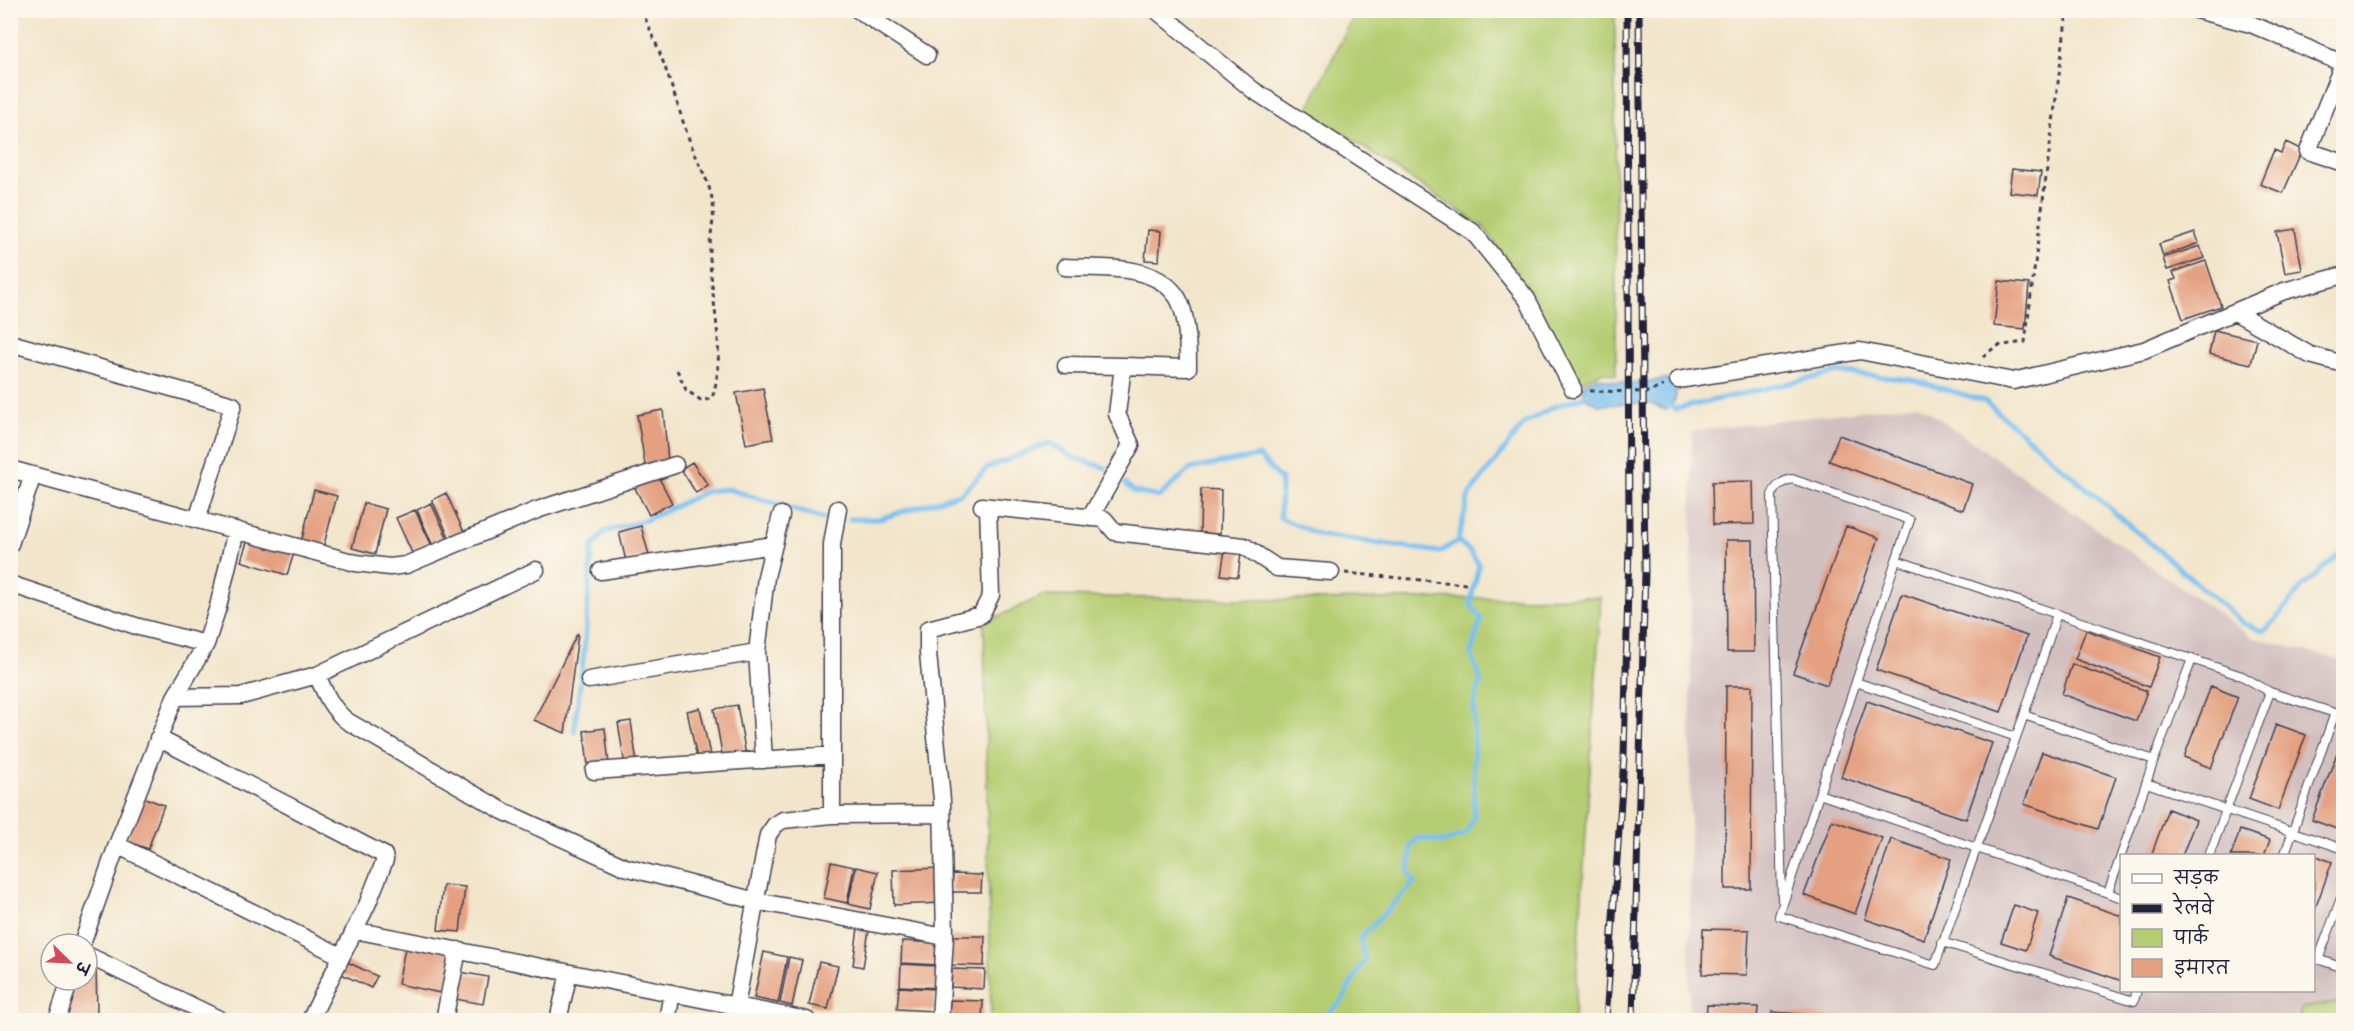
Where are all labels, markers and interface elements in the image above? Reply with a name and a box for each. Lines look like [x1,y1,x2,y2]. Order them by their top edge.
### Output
legend [2120,854,2315,992]
text: सड़क [2173,868,2219,889]
text: रेलवे [2172,892,2215,919]
text: पार्क [2173,924,2209,949]
north arrow [39,932,99,992]
text: उ [70,957,93,977]
text: इमारत [2174,958,2230,979]

